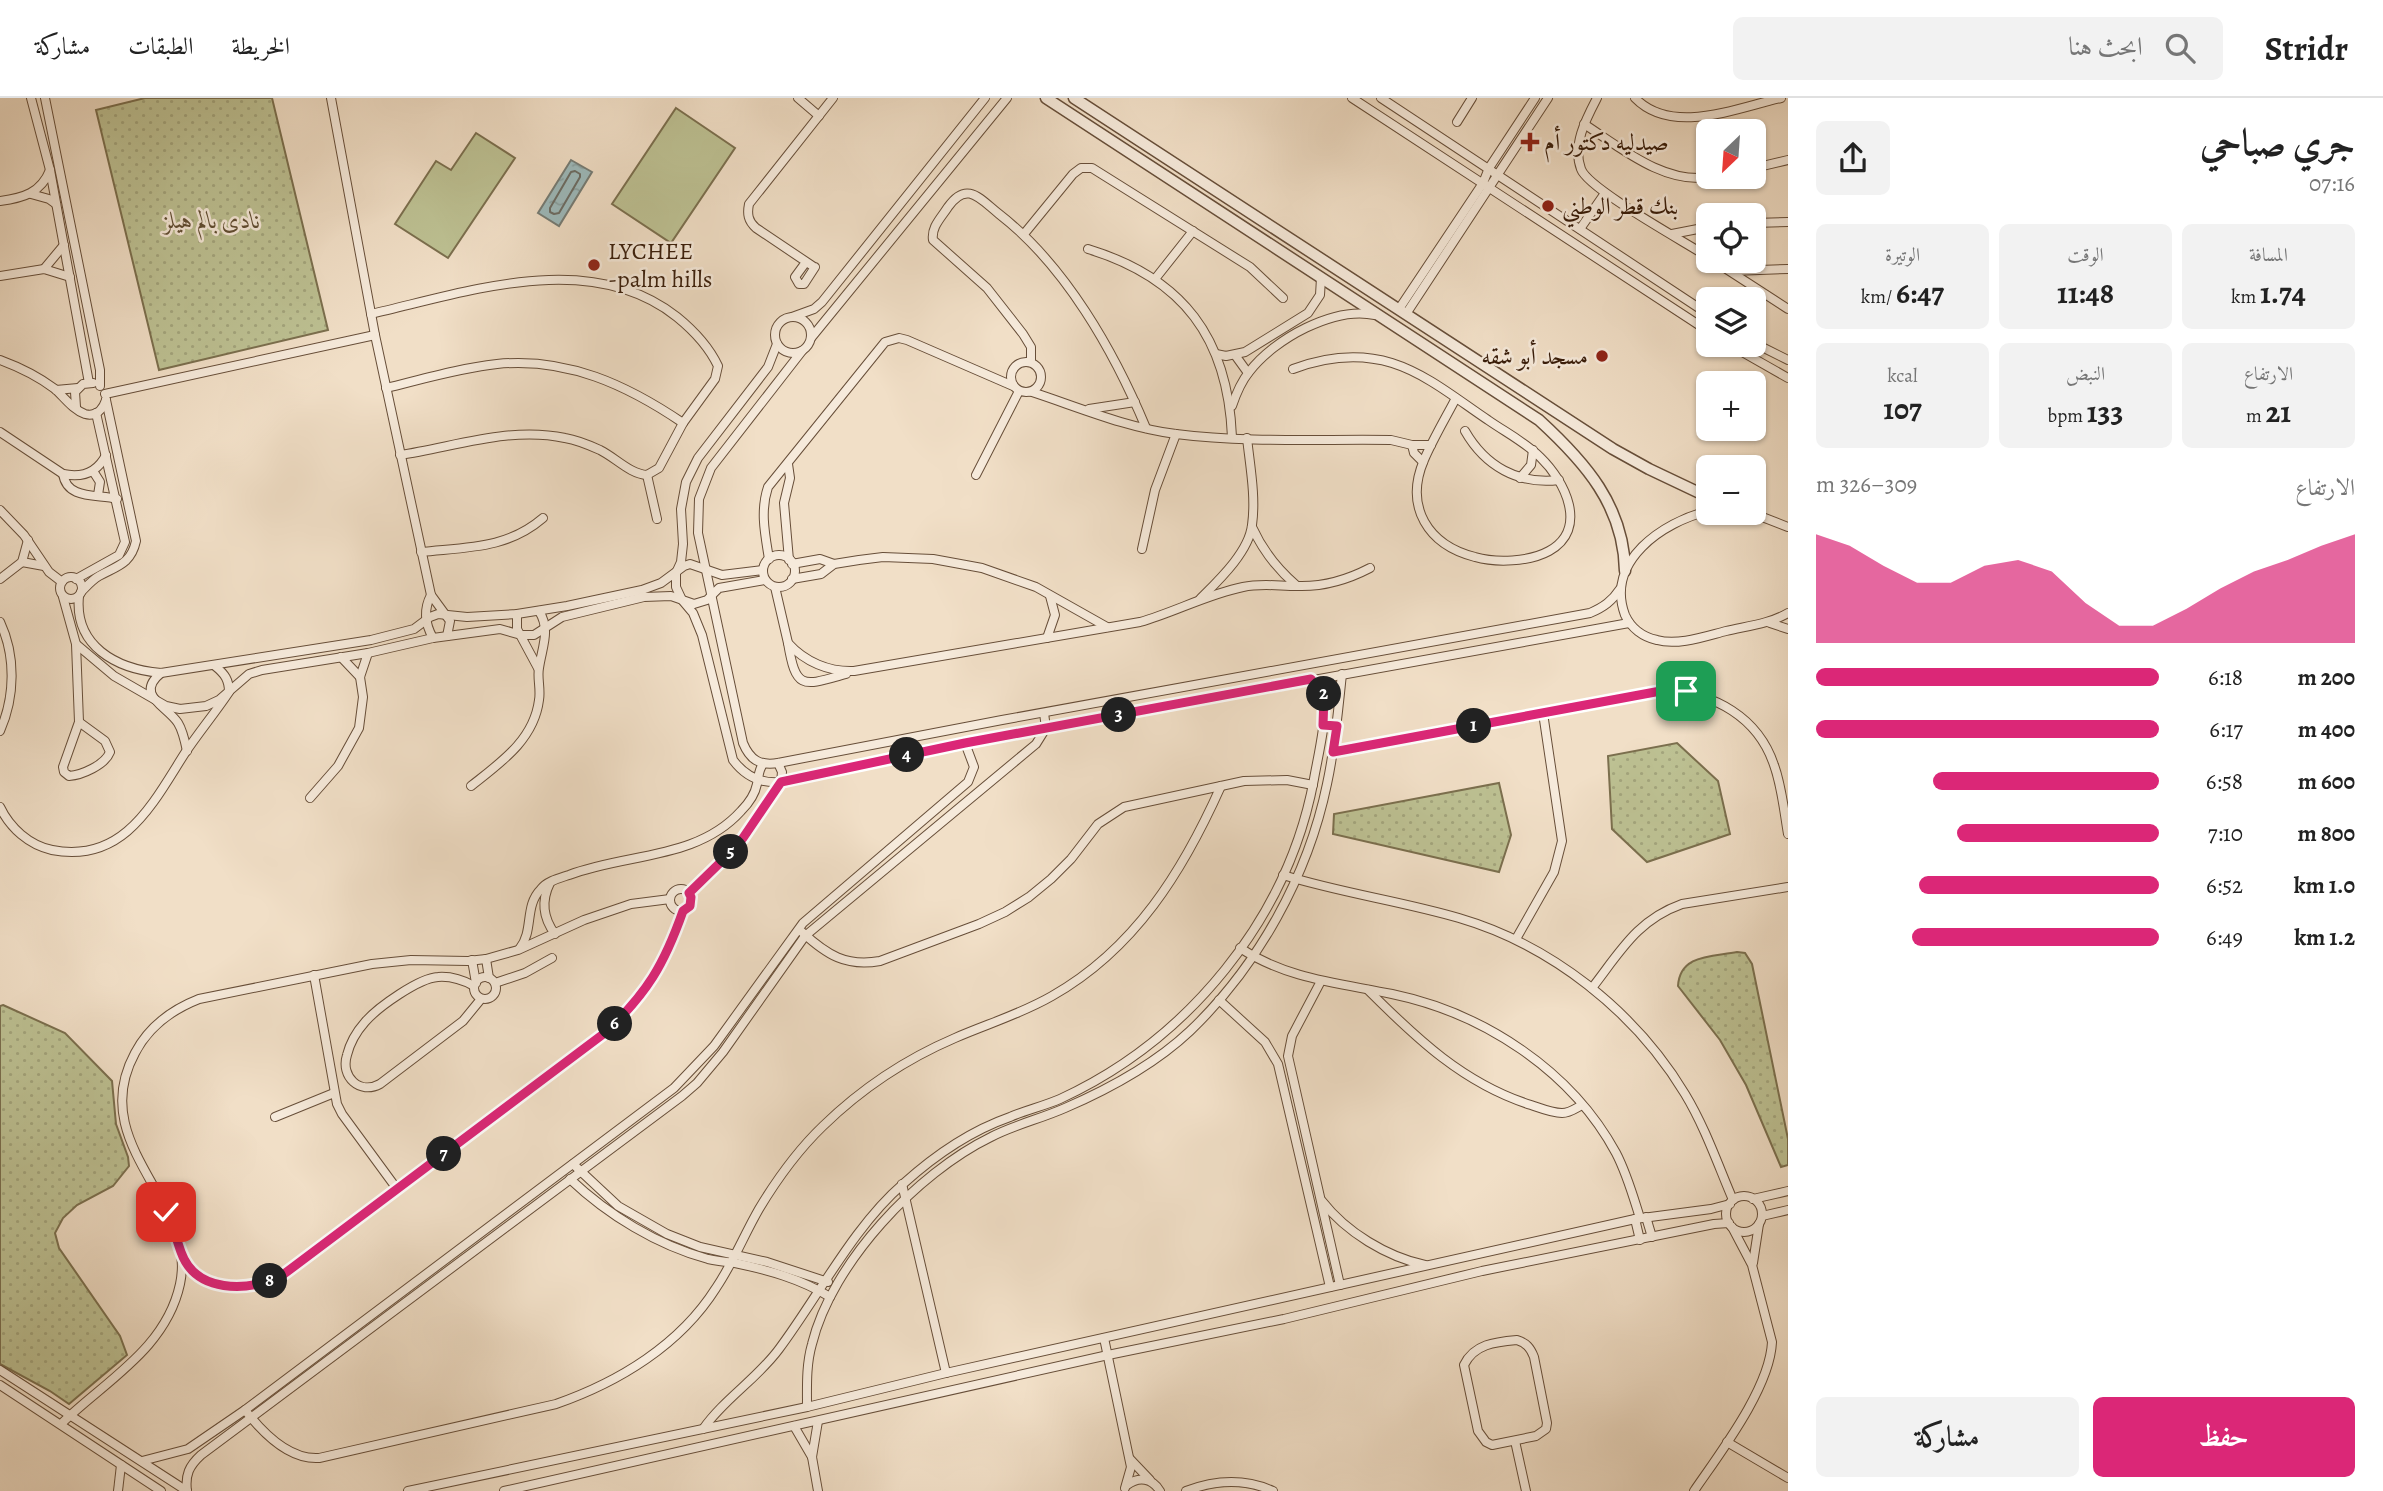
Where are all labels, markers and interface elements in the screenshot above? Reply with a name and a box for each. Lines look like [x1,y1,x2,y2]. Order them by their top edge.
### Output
search box [1733,17,2223,80]
text: Stridr [2265,26,2348,71]
text: ابحث هنا [2068,29,2143,64]
icon: search [2161,29,2199,67]
text: مشاركة [35,30,90,62]
text: الطبقات [128,30,194,62]
text: الخريطة [232,30,290,62]
text: جري صباحي [2200,116,2355,168]
north arrow [1696,119,1766,189]
map controls [1696,119,1766,525]
button: share [1816,121,1890,195]
place label: صيدليه دكتور أم [1544,125,1669,163]
marker: صيدليه دكتور أم [1522,134,1538,150]
text: 07:16 [2309,168,2355,199]
place label: بنك قطر الوطني [1562,190,1679,228]
marker: بنك قطر الوطني [1540,198,1556,214]
button: locate [1696,203,1766,273]
park label: نادى بالم هيلز [161,204,261,241]
place label: LYCHEE -palm hills [608,235,713,295]
text: الوتيرة [1885,242,1920,268]
text: الوقت [2067,242,2104,268]
text: المسافة [2249,242,2288,268]
marker: LYCHEE -palm hills [586,257,602,273]
text: 6:47 [1896,273,1944,313]
text: 11:48 [2057,273,2114,313]
text: 1.74 [2260,273,2306,313]
text: /km [1861,284,1896,310]
text: km [2231,284,2260,310]
button: layers [1696,287,1766,357]
place label: مسجد أبو شقه [1481,339,1588,372]
marker: مسجد أبو شقه [1594,348,1610,364]
text: النبض [2066,361,2105,387]
text: الارتفاع [2244,361,2293,387]
text: kcal [1887,363,1918,389]
button: + [1696,371,1766,441]
text: 107 [1883,389,1922,429]
text: 133 [2087,392,2123,432]
text: 21 [2266,392,2291,432]
text: bpm [2048,403,2087,429]
text: m [2246,403,2266,429]
button: − [1696,455,1766,525]
text: 309–326 m [1816,469,1917,500]
text: الارتفاع [2295,472,2355,503]
pin [1656,661,1716,721]
text: 6:18 [2208,662,2243,693]
text: 200 m [2297,662,2355,693]
icon: arrive [1667,672,1705,710]
pin: 2 [1306,676,1342,712]
text: 2 [1319,680,1328,706]
pin: 3 [1102,698,1136,732]
text: 3 [1114,701,1123,727]
pin: 1 [1456,708,1492,744]
text: 1 [1470,712,1477,738]
text: 6:17 [2209,714,2243,745]
text: 400 m [2298,714,2355,745]
pin: 4 [890,738,925,772]
text: 4 [902,741,911,767]
text: 6:58 [2206,766,2243,797]
text: 600 m [2298,766,2355,797]
text: 7:10 [2208,818,2243,849]
text: 800 m [2298,818,2355,849]
pin: 5 [714,834,748,870]
text: 5 [726,838,735,864]
text: 6:52 [2206,870,2243,901]
text: 1.0 km [2294,870,2355,901]
text: 6:49 [2206,922,2243,953]
text: 1.2 km [2294,922,2355,953]
pin: 6 [598,1006,632,1042]
text: 6 [610,1010,619,1036]
pin: 7 [426,1136,462,1172]
text: 7 [439,1140,448,1166]
pin [136,1182,196,1242]
icon: check [147,1193,185,1231]
pin: 8 [252,1264,288,1298]
text: 8 [265,1267,274,1293]
button: مشاركة [1816,1397,2079,1477]
button: حفظ [2093,1397,2355,1477]

